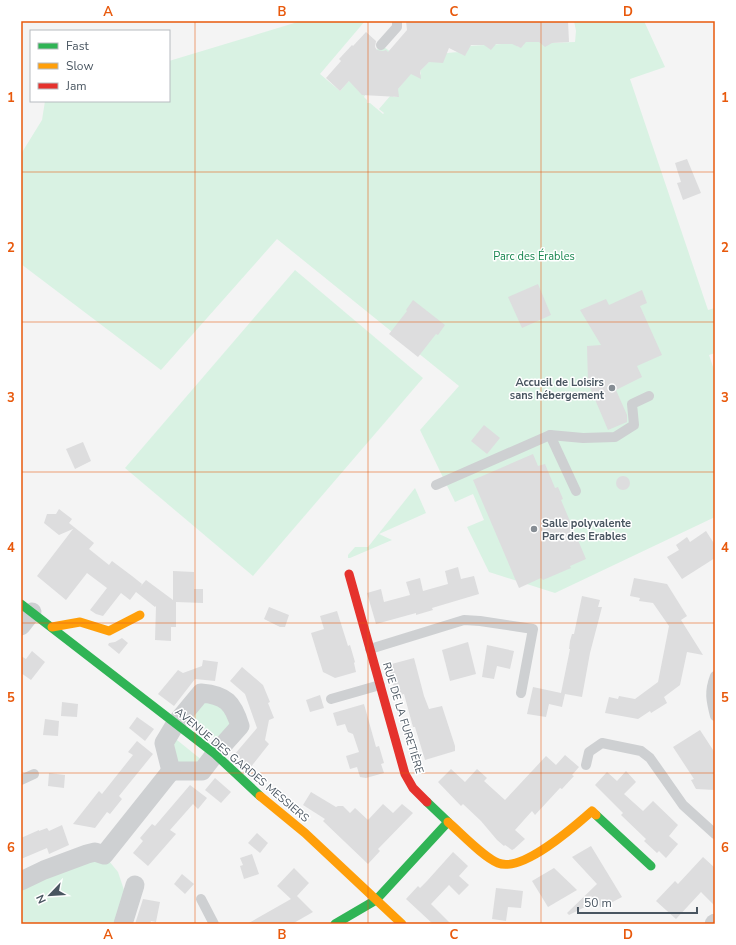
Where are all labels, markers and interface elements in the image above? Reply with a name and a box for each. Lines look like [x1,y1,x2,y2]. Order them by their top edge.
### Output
text: A [103,3,113,21]
text: B [278,3,287,21]
text: C [450,3,459,21]
text: D [623,3,633,21]
legend [30,30,170,102]
text: Fast [66,38,89,54]
text: Slow [66,58,94,74]
text: Jam [65,78,87,94]
text: 1 [7,89,15,107]
text: 1 [721,89,729,107]
text: 2 [7,239,15,257]
text: 2 [721,239,729,257]
park label: Parc des Érables [493,248,575,264]
place label: Accueil de Loisirs sans hébergement [510,375,605,403]
marker: Accueil de Loisirs sans hébergement [607,383,617,393]
text: 3 [7,389,15,407]
text: 3 [721,389,729,407]
place label: Salle polyvalente Parc des Erables [542,516,631,544]
marker: Salle polyvalente Parc des Erables [529,524,539,534]
text: 4 [7,539,15,557]
text: 4 [721,539,729,557]
street label: RUE DE LA FURETIÈRE [379,660,428,776]
text: 5 [7,689,15,707]
text: 5 [721,689,729,707]
street label: AVENUE DES GARDES MESSIERS [172,704,312,826]
text: 6 [7,839,15,857]
text: 6 [721,839,729,857]
north arrow [30,875,70,915]
scale bar [578,889,697,915]
text: N [33,892,50,906]
text: 50 m [584,895,612,911]
text: A [103,926,113,944]
text: B [278,926,287,944]
text: C [450,926,459,944]
text: D [623,926,633,944]

